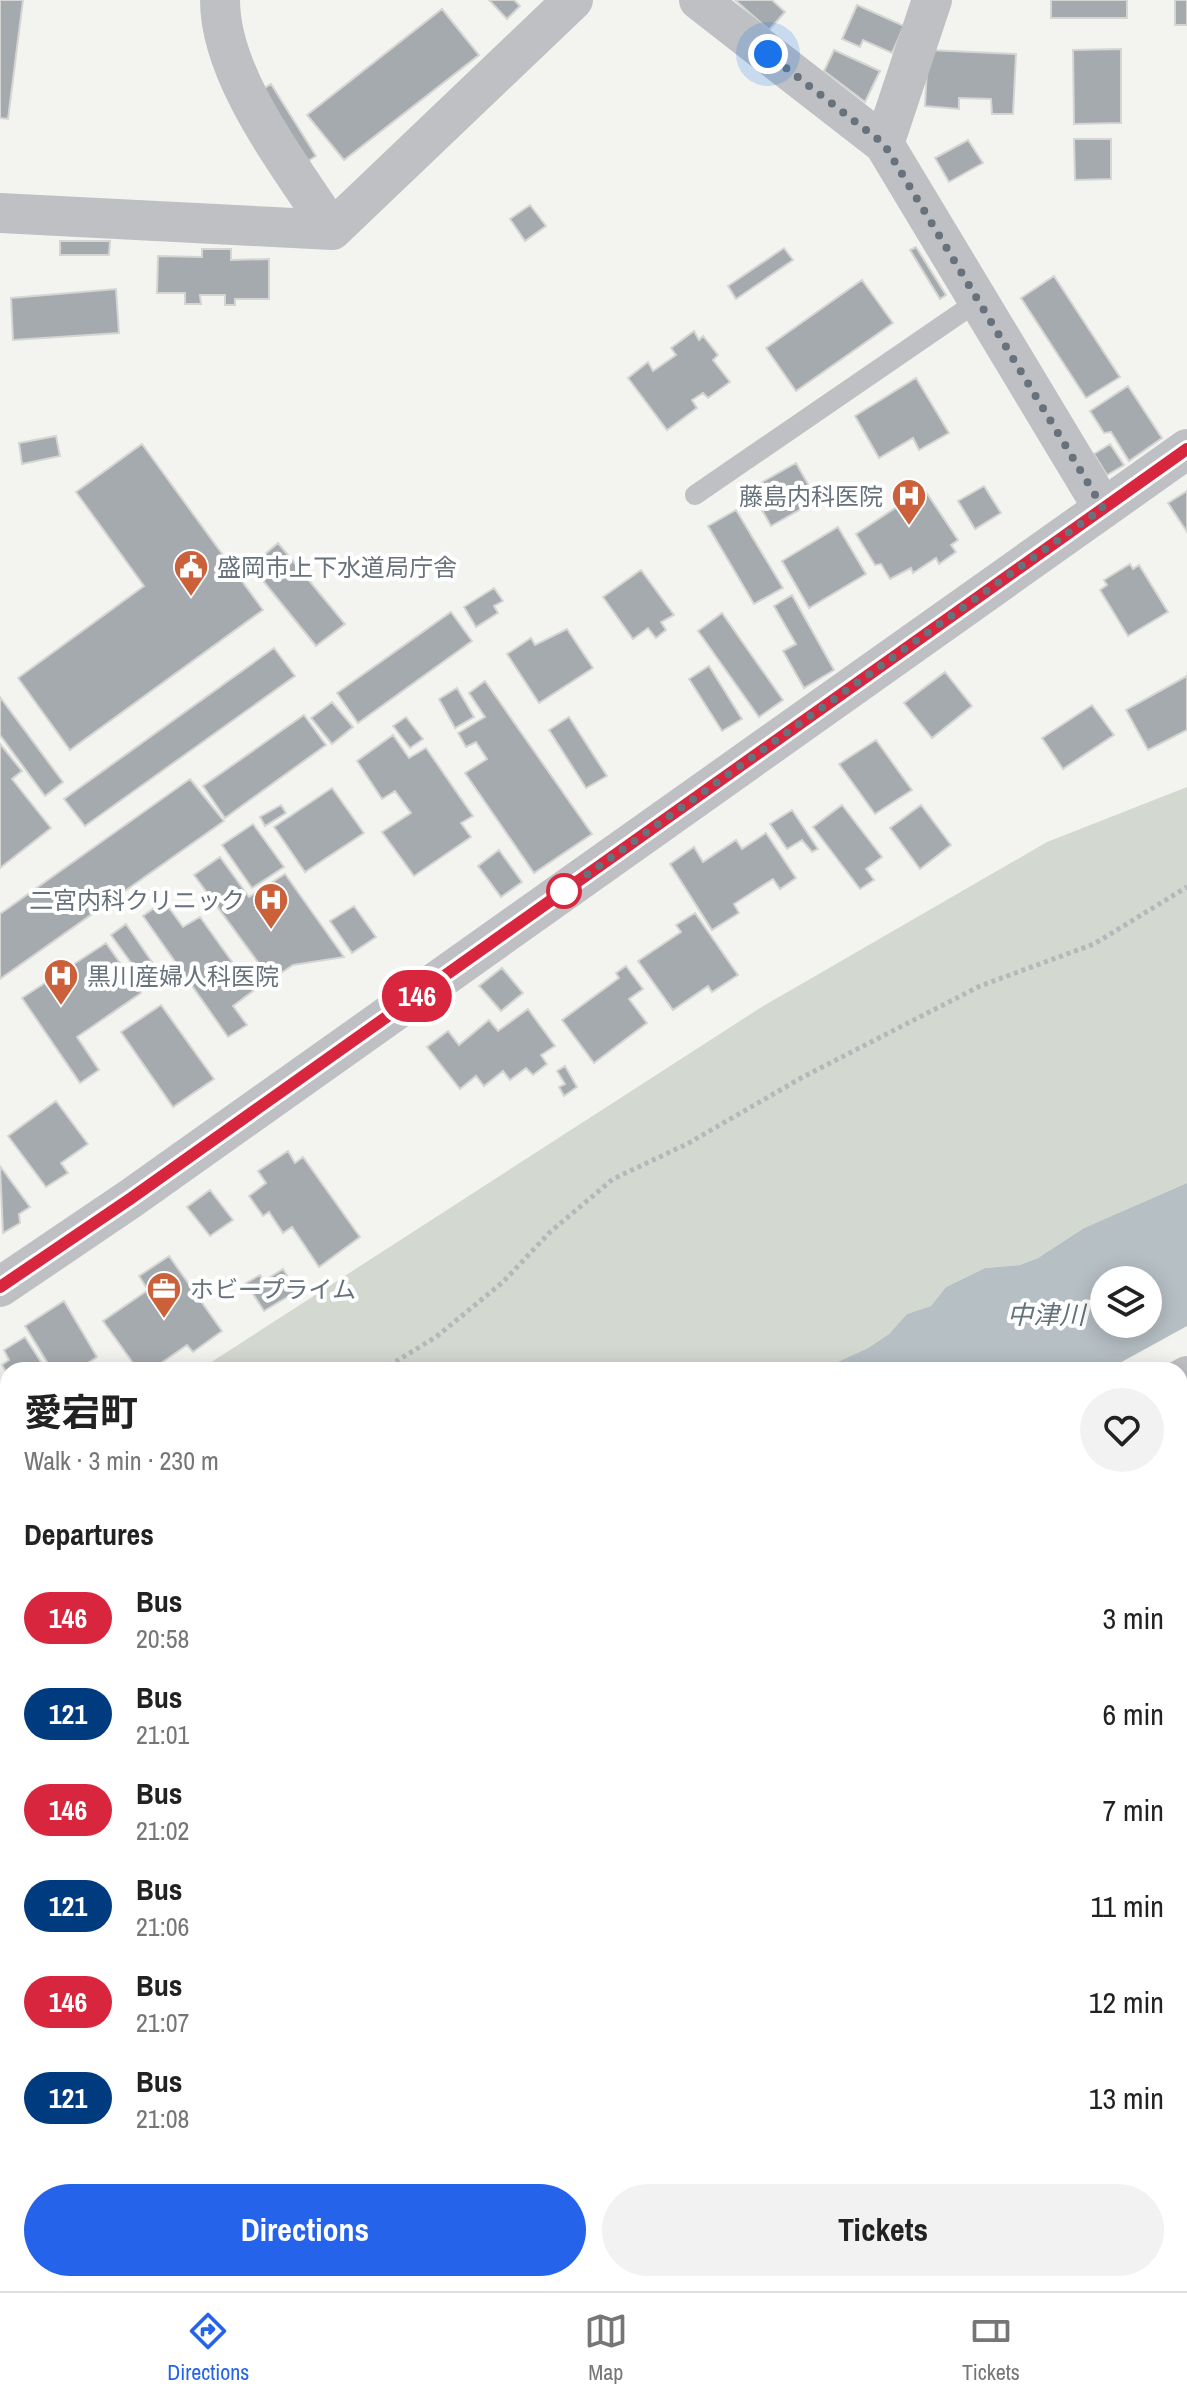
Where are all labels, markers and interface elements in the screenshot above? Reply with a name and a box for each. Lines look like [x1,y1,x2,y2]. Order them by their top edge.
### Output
your location [748,34,788,74]
hospital icon: 藤島内科医院 [890,477,928,527]
place label: 藤島内科医院 [739,480,883,512]
public building icon: 盛岡市上下水道局庁舎 [172,548,210,598]
place label: 盛岡市上下水道局庁舎 [217,551,457,583]
unlabelled marker [547,874,581,908]
hospital icon: 二宮内科クリニック [252,881,290,931]
place label: 二宮内科クリニック [29,884,245,916]
hospital icon: 黒川産婦人科医院 [42,957,80,1007]
place label: 黒川産婦人科医院 [87,960,279,992]
line badge: 146 [371,970,463,1022]
text: 146 [398,977,436,1015]
map controls [1090,1266,1162,1338]
button: layers [1090,1266,1162,1338]
office icon: ホビープライム [145,1270,183,1320]
place label: ホビープライム [190,1273,356,1305]
water label: 中津川 [1007,1297,1088,1332]
text: 愛宕町 [24,1387,138,1438]
button: heart [1080,1388,1164,1472]
text: Walk · 3 min · 230 m [24,1443,219,1478]
text: Departures [24,1514,154,1554]
text: Bus [136,1581,182,1621]
text: 3 min [1102,1598,1164,1638]
text: 146 [49,1599,87,1637]
text: 20:58 [136,1621,189,1656]
text: Bus [136,1677,182,1717]
text: 6 min [1102,1694,1164,1734]
text: 121 [49,1695,87,1733]
text: 21:01 [136,1717,189,1752]
text: Bus [136,1773,182,1813]
text: 7 min [1102,1790,1164,1830]
text: 146 [49,1791,87,1829]
text: 21:02 [136,1813,189,1848]
text: Bus [136,1869,182,1909]
text: 11 min [1091,1886,1164,1926]
text: 121 [49,1887,87,1925]
text: 21:06 [136,1909,189,1944]
text: Bus [136,1965,182,2005]
text: 12 min [1089,1982,1164,2022]
text: 146 [49,1983,87,2021]
text: 21:07 [136,2005,189,2040]
text: Bus [136,2061,182,2101]
text: 13 min [1089,2078,1164,2118]
text: 121 [49,2079,87,2117]
text: 21:08 [136,2101,189,2136]
button: Directions [24,2184,586,2276]
button: Tickets [602,2184,1164,2276]
tab: Directions [167,2309,249,2387]
tab: Map [584,2309,628,2387]
tab: Tickets [962,2309,1020,2387]

